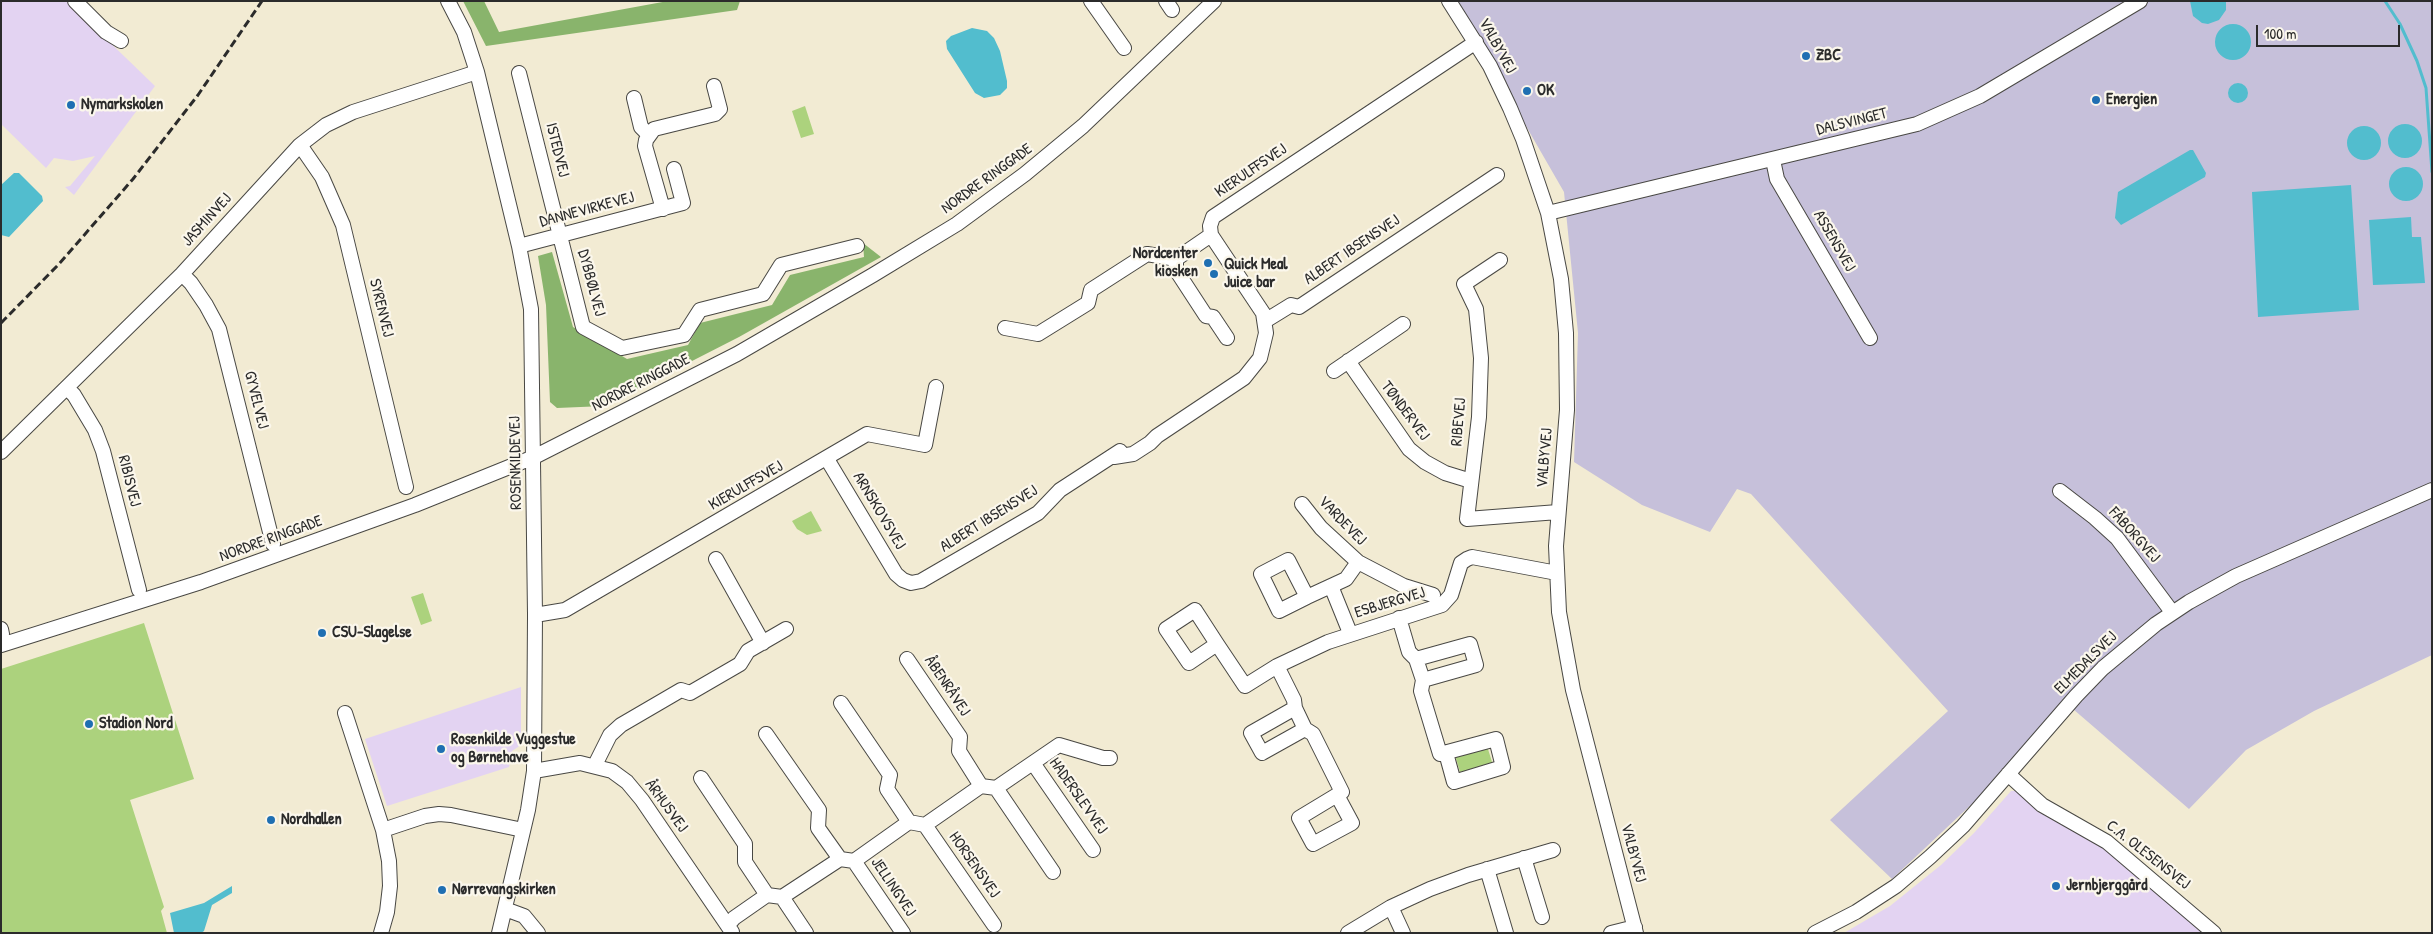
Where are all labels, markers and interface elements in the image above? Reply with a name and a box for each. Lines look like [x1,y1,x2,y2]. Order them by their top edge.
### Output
street label: VALBYVEJ [1474,15,1520,77]
scale bar [2258,15,2402,47]
text: 100 m [2264,23,2297,44]
place label: ZBC [1816,46,1841,66]
marker: ZBC [1800,50,1812,62]
place label: OK [1537,81,1554,101]
marker: OK [1521,85,1533,97]
place label: Energien [2106,90,2157,110]
marker: Energien [2090,94,2102,106]
place label: Nymarkskolen [81,95,163,115]
marker: Nymarkskolen [65,99,77,111]
street label: DALSVINGET [1815,104,1889,140]
street label: ISTEDVEJ [541,121,573,179]
street label: NORDRE RINGGADE [938,140,1036,218]
street label: KIERULFFSVEJ [1211,140,1291,202]
street label: DANNEVIRKEVEJ [538,188,636,232]
street label: JASMINVEJ [178,189,236,251]
street label: ASSENSVEJ [1809,207,1859,275]
street label: ALBERT IBSENSVEJ [1300,211,1404,289]
place label: Nordcenter kiosken [1133,244,1198,282]
street label: DYBBØLVEJ [573,248,609,318]
place label: Quick Meal Juice bar [1224,255,1287,293]
marker: Nordcenter kiosken [1202,257,1214,269]
marker: Quick Meal Juice bar [1208,268,1220,280]
street label: SYRENVEJ [365,277,397,339]
street label: NORDRE RINGGADE [589,350,693,416]
street label: GYVELVEJ [240,369,272,431]
street label: TØNDERVEJ [1377,378,1433,444]
street label: RIBEVEJ [1447,397,1471,447]
street label: ROSENKILDEVEJ [506,416,526,510]
street label: VALBYVEJ [1533,427,1557,489]
street label: RIBISVEJ [113,453,145,509]
street label: KIERULFFSVEJ [705,457,787,515]
street label: ARNSKOVSVEJ [848,469,910,553]
street label: ALBERT IBSENSVEJ [937,481,1041,557]
street label: VARDEVEJ [1314,492,1370,550]
street label: FÅBORGVEJ [2104,503,2164,567]
street label: NORDRE RINGGADE [217,512,325,566]
street label: ESBJERGVEJ [1353,583,1427,623]
place label: CSU-Slagelse [332,623,412,643]
marker: CSU-Slagelse [316,627,328,639]
street label: ELMEDALSVEJ [2051,628,2121,698]
street label: ÅBENRÅVEJ [920,652,974,720]
place label: Stadion Nord [99,714,173,734]
marker: Stadion Nord [83,718,95,730]
place label: Rosenkilde Vuggestue og Børnehave [451,730,576,768]
marker: Rosenkilde Vuggestue og Børnehave [435,743,447,755]
street label: HADERSLEVVEJ [1045,754,1111,838]
street label: ÅRHUSVEJ [640,776,692,836]
place label: Nordhallen [281,810,342,830]
marker: Nordhallen [265,814,277,826]
street label: C.A. OLESENSVEJ [2102,816,2194,894]
street label: VALBYVEJ [1616,822,1650,884]
street label: HORSENSVEJ [944,828,1004,902]
street label: JELLINGVEJ [866,854,920,920]
place label: Jernbjerggård [2066,876,2147,896]
place label: Nørrevangskirken [452,880,556,900]
marker: Jernbjerggård [2050,880,2062,892]
marker: Nørrevangskirken [436,884,448,896]

